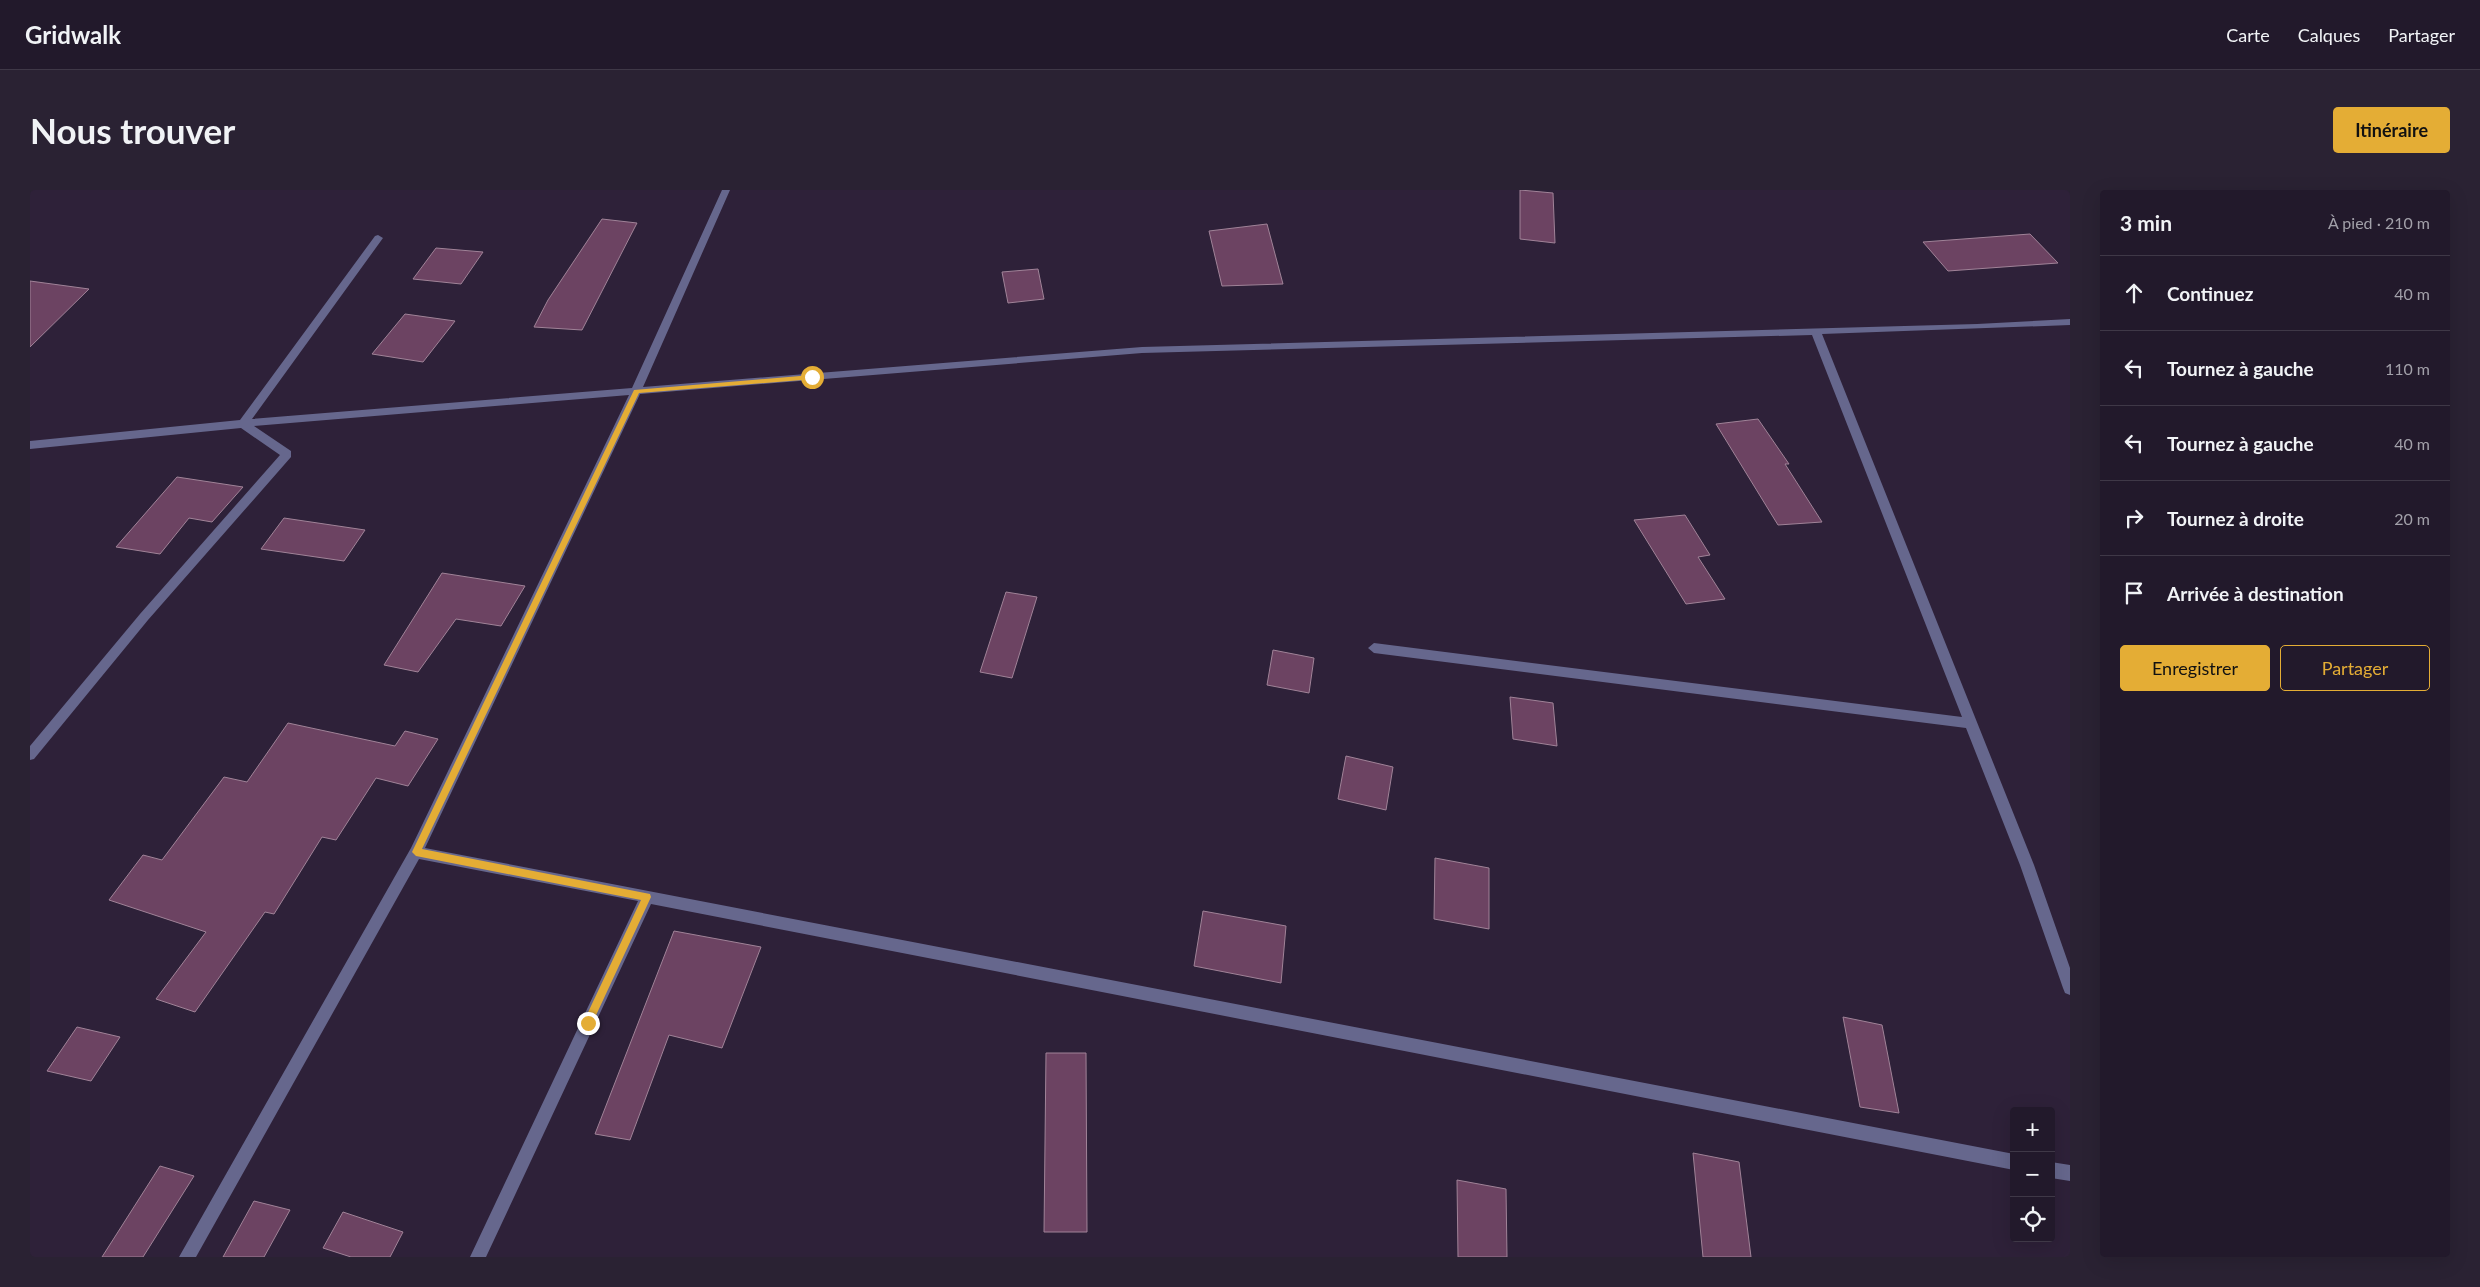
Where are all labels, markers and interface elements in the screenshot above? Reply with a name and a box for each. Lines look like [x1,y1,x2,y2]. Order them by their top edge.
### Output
text: Gridwalk [25,20,121,49]
text: Carte [2226,24,2270,46]
text: Calques [2298,24,2360,46]
text: Partager [2388,24,2455,46]
button: Itinéraire [2333,107,2450,153]
text: Nous trouver [30,109,235,151]
text: 3 min [2120,210,2172,235]
text: À pied · 210 m [2328,213,2430,232]
icon: ahead [2120,279,2148,307]
text: Continuez [2167,282,2253,305]
text: 40 m [2394,284,2430,303]
icon: left [2120,354,2148,382]
text: Tournez à gauche [2167,357,2314,380]
text: 110 m [2385,359,2430,378]
route start [801,366,824,389]
icon: left [2120,429,2148,457]
text: Tournez à gauche [2167,432,2314,455]
text: 40 m [2394,434,2430,453]
icon: right [2120,504,2148,532]
text: Tournez à droite [2167,507,2304,530]
text: 20 m [2394,509,2430,528]
icon: arrive [2120,579,2148,607]
text: Arrivée à destination [2167,582,2344,605]
button: Enregistrer [2120,645,2270,691]
button: Partager [2280,645,2430,691]
route end [577,1012,600,1035]
map controls [2010,1107,2055,1242]
button: + [2010,1107,2055,1152]
button: − [2010,1152,2055,1197]
button: locate [2010,1197,2055,1242]

